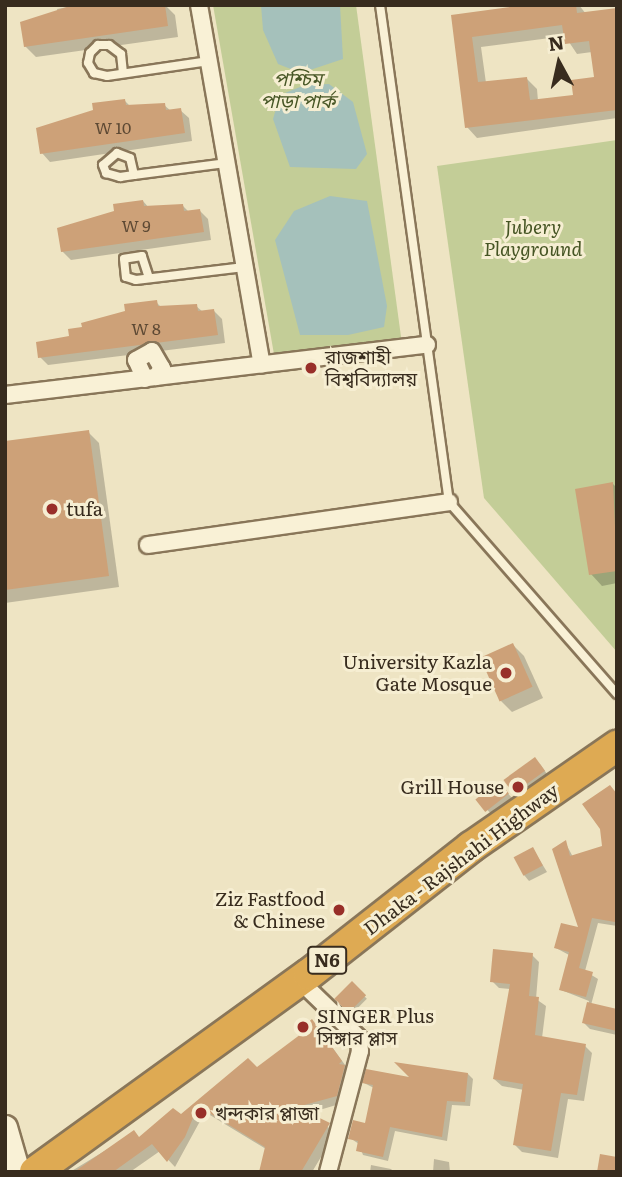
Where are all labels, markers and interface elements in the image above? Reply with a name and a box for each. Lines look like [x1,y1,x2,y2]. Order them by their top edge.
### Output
text: N [546,27,566,57]
north arrow [524,28,594,98]
park label: পশ্চিম পাড়া পার্ক [261,68,335,112]
house number: W 10 [95,117,131,137]
house number: W 9 [121,215,151,235]
park label: Jubery Playground [484,216,582,260]
house number: W 8 [131,318,161,338]
place label: রাজশাহী বিশ্ববিদ্যালয় [325,346,417,390]
marker: রাজশাহী বিশ্ববিদ্যালয় [303,360,319,376]
place label: tufa [66,498,103,520]
marker: tufa [44,501,60,517]
place label: University Kazla Gate Mosque [342,651,492,695]
marker: University Kazla Gate Mosque [498,665,514,681]
place label: Grill House [401,776,504,798]
street label: Dhaka - Rajshahi Highway [359,778,563,940]
marker: Grill House [510,779,526,795]
place label: Ziz Fastfood & Chinese [215,888,325,932]
marker: Ziz Fastfood & Chinese [331,902,347,918]
road number: N6 [306,945,348,974]
place label: SINGER Plus সিঙ্গার প্লাস [317,1005,434,1049]
marker: SINGER Plus সিঙ্গার প্লাস [295,1019,311,1035]
place label: খন্দকার প্লাজা [215,1102,319,1124]
marker: খন্দকার প্লাজা [193,1105,209,1121]

